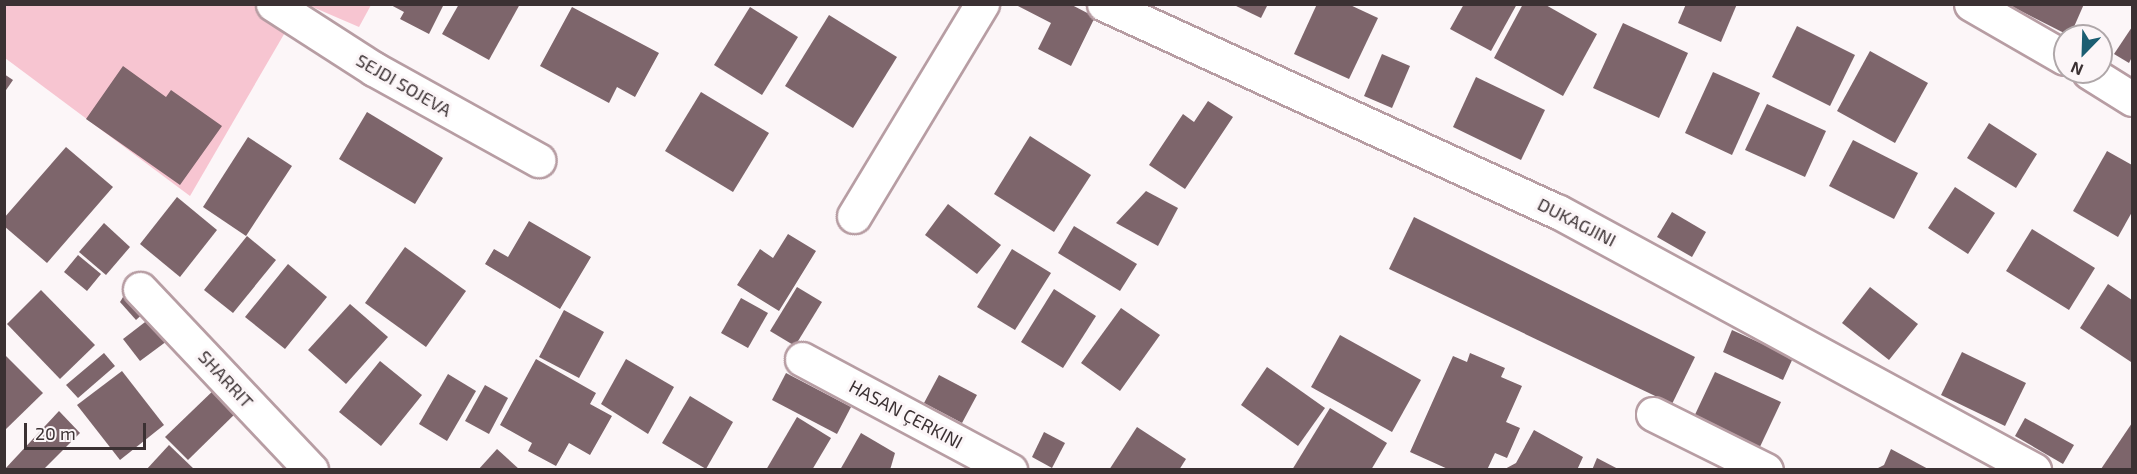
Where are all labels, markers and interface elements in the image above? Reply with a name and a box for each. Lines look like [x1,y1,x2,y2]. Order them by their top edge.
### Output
north arrow [2053,24,2113,84]
street label: SEJDI SOJEVA [352,49,456,121]
text: N [2068,58,2086,80]
street label: DUKAGJINI [1534,193,1620,251]
street label: SHARRIT [194,346,258,412]
street label: HASAN ÇERKINI [846,375,966,453]
scale bar [27,411,148,449]
text: 20 m [35,422,76,444]

